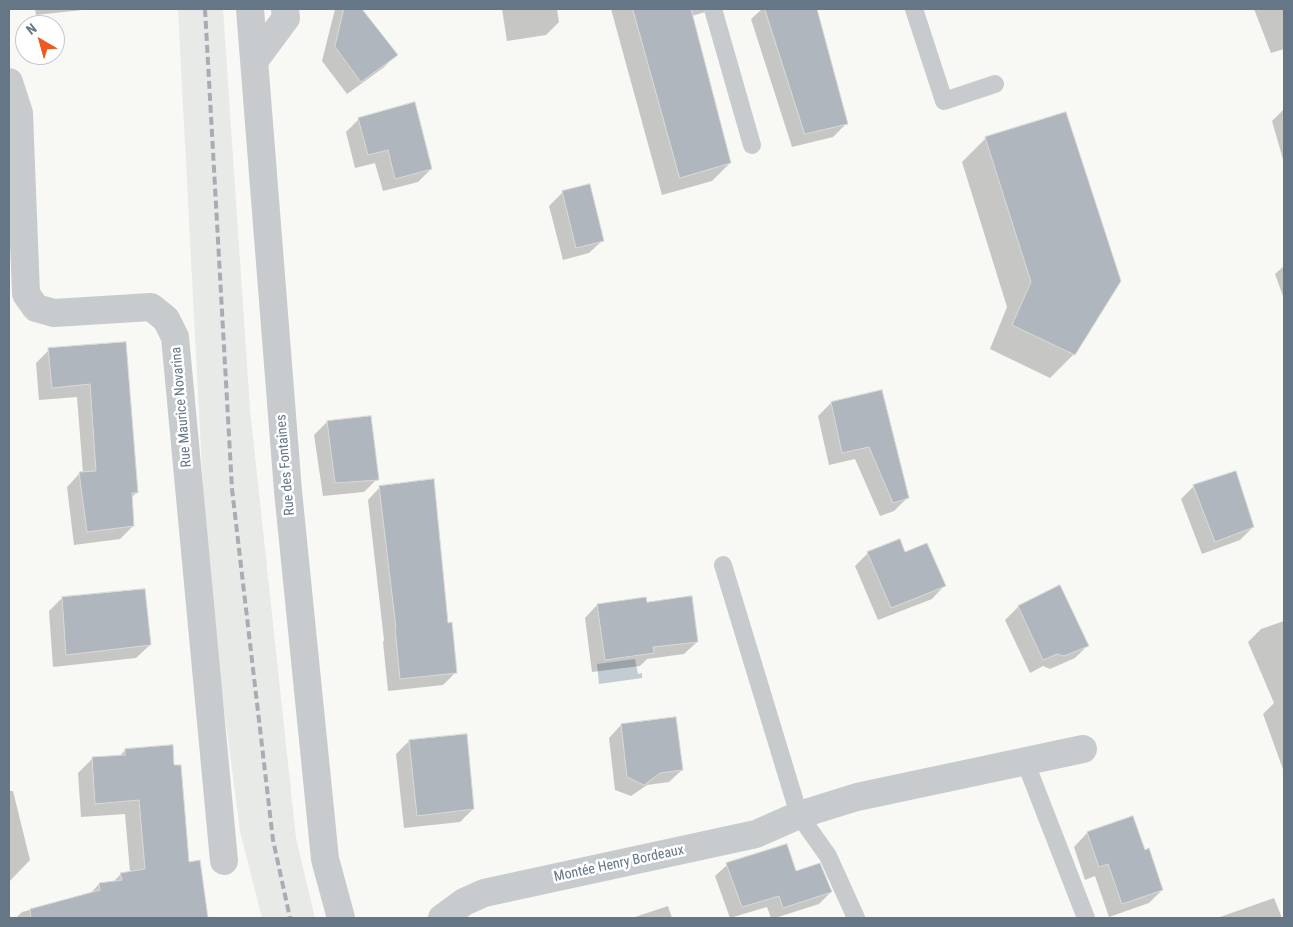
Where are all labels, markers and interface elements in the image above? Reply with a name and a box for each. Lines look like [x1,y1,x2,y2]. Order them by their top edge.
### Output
north arrow [15,15,65,65]
text: N [23,20,40,38]
street label: Rue Maurice Novarina [168,346,196,468]
street label: Rue des Fontaines [273,414,299,516]
street label: Montée Henry Bordeaux [553,842,685,886]

